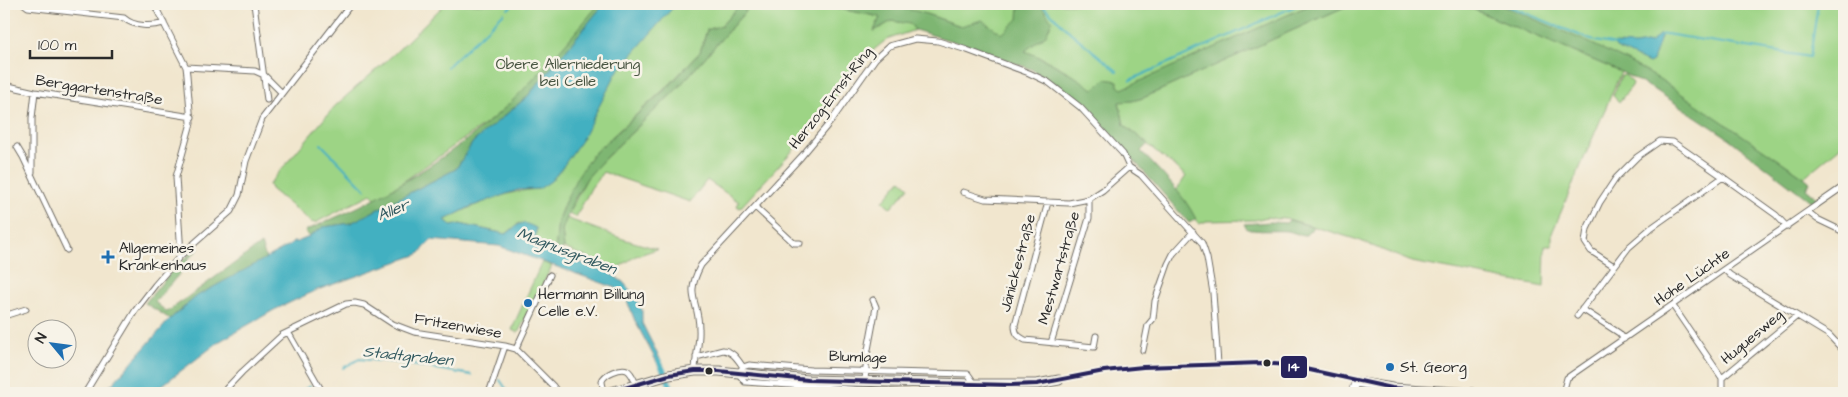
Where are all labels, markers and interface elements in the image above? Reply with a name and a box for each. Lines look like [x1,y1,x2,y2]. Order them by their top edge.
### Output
scale bar [30,28,112,60]
text: 100 m [38,35,77,56]
street label: Herzog-Ernst-Ring [784,42,879,154]
park label: Obere Allerniederung bei Celle [496,54,641,92]
street label: Berggartenstraße [34,70,164,111]
water label: Aller [374,193,414,226]
street label: Mestwartstraße [1033,209,1085,327]
street label: Jänickestraße [995,212,1041,314]
water label: Magnusgraben [514,222,622,282]
place label: Allgemeines Krankenhaus [119,238,207,276]
street label: Hohe Lüchte [1650,243,1734,311]
marker: Allgemeines Krankenhaus [101,250,115,264]
place label: Hermann Billung Celle e.V. [538,284,645,322]
marker: Hermann Billung Celle e.V. [522,297,534,309]
street label: Huguesweg [1716,304,1789,370]
street label: Fritzenwiese [413,308,503,344]
north arrow [28,320,78,370]
text: N [31,329,52,347]
water label: Stadtgraben [362,340,456,373]
street label: Blumlage [829,345,887,370]
line badge: 14 [1280,355,1308,379]
text: 14 [1288,357,1300,377]
place label: St. Georg [1400,357,1467,379]
unlabelled marker [1262,358,1272,368]
marker: St. Georg [1384,361,1396,373]
unlabelled marker [704,366,714,376]

